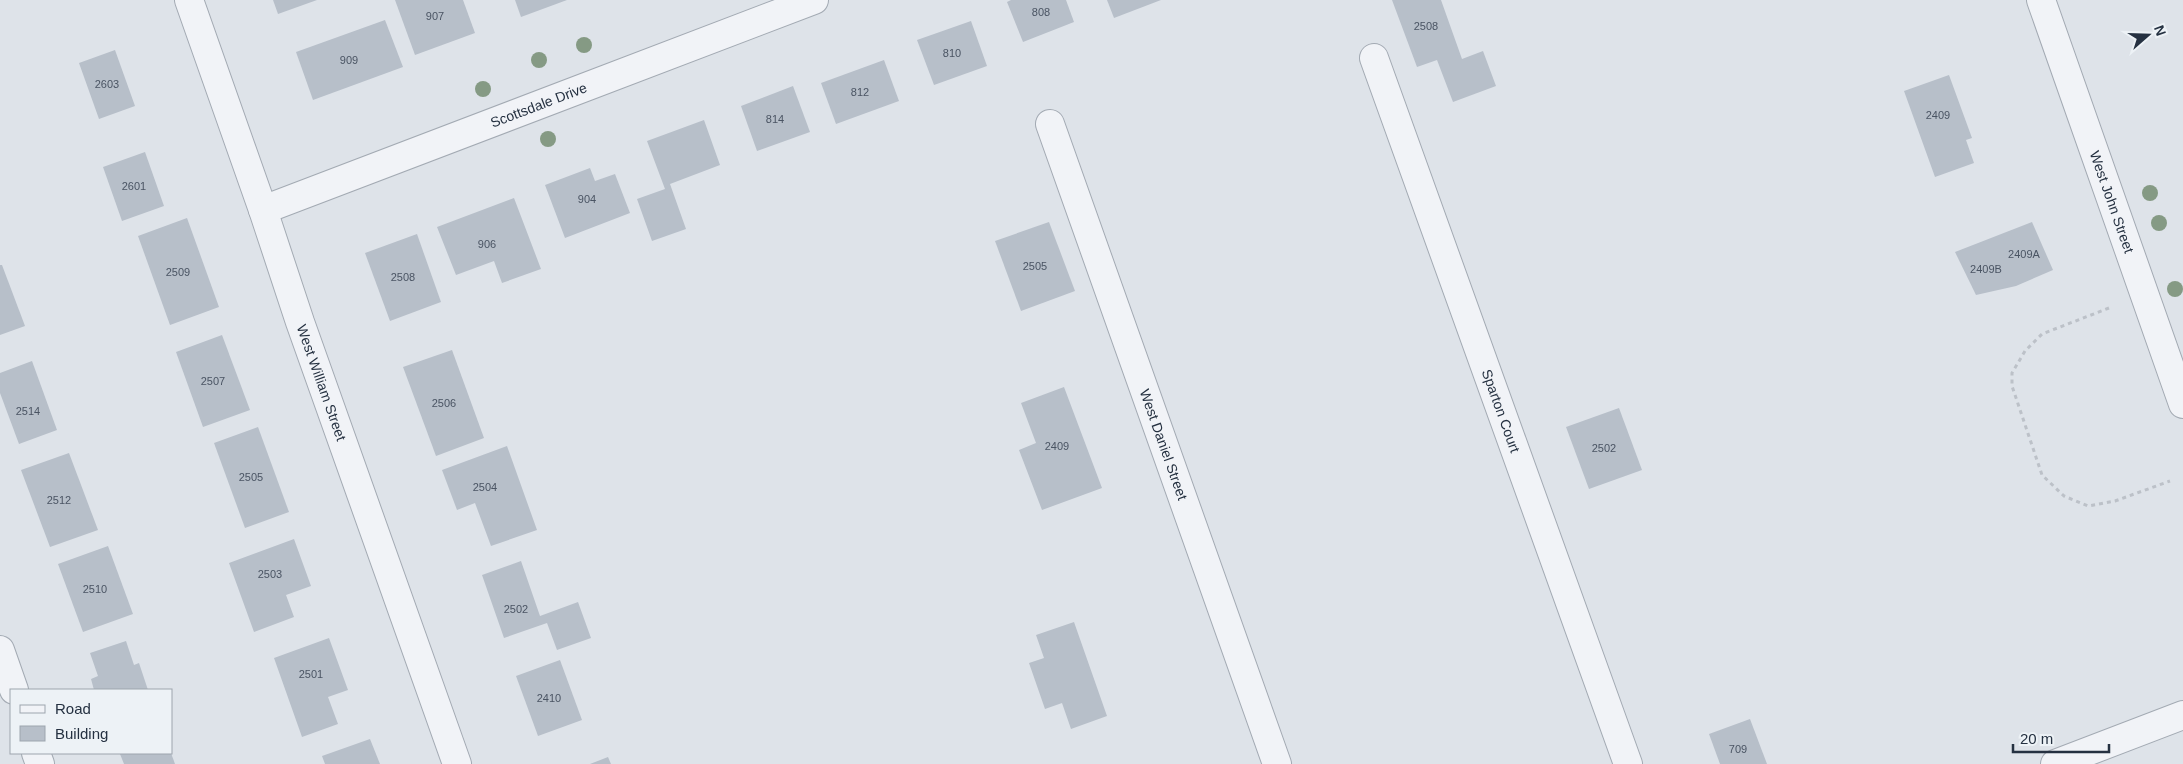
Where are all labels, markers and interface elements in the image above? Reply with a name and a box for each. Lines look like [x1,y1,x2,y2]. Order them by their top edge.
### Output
house number: 808 [1032,6,1050,18]
house number: 907 [426,10,444,22]
north arrow [2123,10,2173,60]
house number: 2508 [1414,20,1438,32]
text: N [2151,23,2169,38]
house number: 810 [943,47,961,59]
house number: 909 [340,54,358,66]
house number: 2603 [95,78,119,90]
street label: Scottsdale Drive [488,79,589,131]
house number: 812 [851,86,869,98]
house number: 2409 [1926,109,1950,121]
house number: 814 [766,113,784,125]
street label: West John Street [2087,149,2137,255]
house number: 2601 [122,180,146,192]
house number: 904 [578,193,596,205]
house number: 906 [478,238,496,250]
house number: 2409A [2008,248,2041,260]
house number: 2505 [1023,260,1047,272]
house number: 2409B [1970,263,2002,275]
house number: 2509 [166,266,190,278]
house number: 2508 [391,271,415,283]
street label: West William Street [294,323,350,443]
street label: Sparton Court [1479,367,1523,455]
house number: 2507 [201,375,225,387]
street label: West Daniel Street [1137,387,1191,502]
house number: 2506 [432,397,456,409]
house number: 2514 [16,405,40,417]
house number: 2409 [1045,440,1069,452]
house number: 2502 [1592,442,1616,454]
house number: 2505 [239,471,263,483]
house number: 2504 [473,481,497,493]
house number: 2512 [47,494,71,506]
house number: 2503 [258,568,282,580]
house number: 2510 [83,583,107,595]
house number: 2502 [504,603,528,615]
house number: 2501 [299,668,323,680]
legend [10,689,172,754]
house number: 2410 [537,692,561,704]
text: Road [55,700,91,717]
scale bar [2013,722,2109,754]
text: Building [55,725,108,742]
text: 20 m [2020,730,2053,747]
house number: 709 [1729,743,1747,755]

